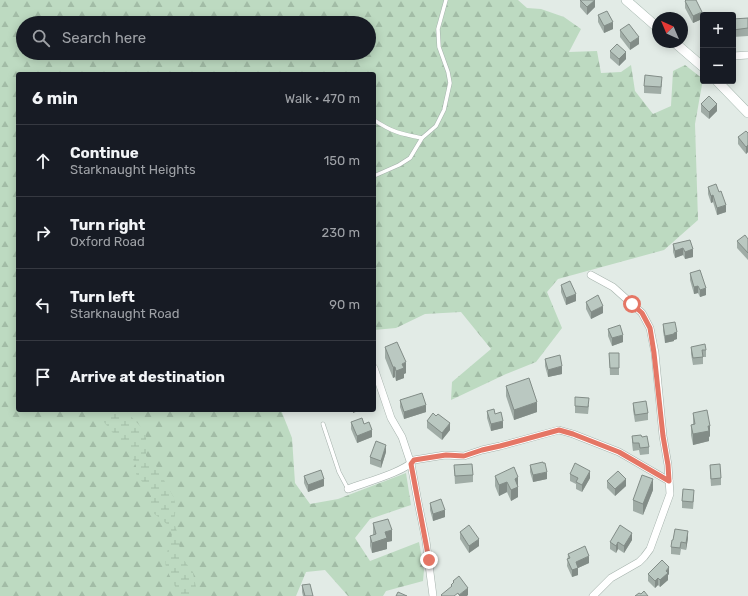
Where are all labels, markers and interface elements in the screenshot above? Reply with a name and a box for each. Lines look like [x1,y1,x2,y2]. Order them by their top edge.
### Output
north arrow [652,12,688,48]
map controls [700,12,736,84]
button: + [700,12,736,48]
search box [16,16,376,60]
icon: search [30,27,52,49]
text: Search here [62,29,146,47]
button: − [700,48,736,84]
text: 6 min [32,88,78,108]
text: Walk · 470 m [285,91,360,106]
text: Continue [70,144,139,162]
icon: ahead [32,150,54,172]
text: 150 m [324,153,360,168]
text: Starknaught Heights [70,162,196,177]
text: Turn right [70,216,145,234]
icon: right [32,222,54,244]
text: 230 m [322,225,360,240]
text: Oxford Road [70,234,145,249]
text: Turn left [70,288,135,306]
icon: left [32,294,54,316]
route start [623,295,641,313]
text: 90 m [329,297,360,312]
text: Starknaught Road [70,306,180,321]
icon: arrive [32,366,54,388]
text: Arrive at destination [70,368,225,386]
route end [420,551,438,569]

